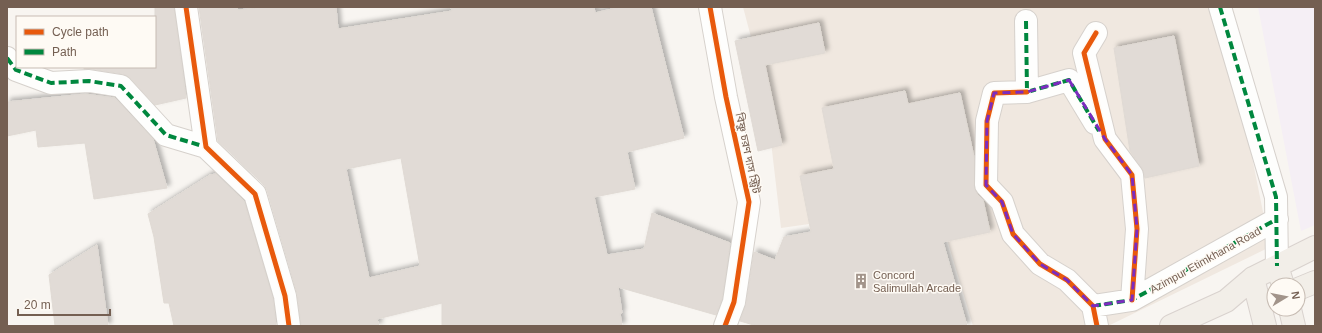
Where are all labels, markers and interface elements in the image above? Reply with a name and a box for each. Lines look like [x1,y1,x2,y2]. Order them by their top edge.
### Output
legend [16,16,156,68]
text: Cycle path [52,25,109,39]
text: Path [52,45,77,59]
street label: বিষ্ণু চরণ দাস স্ট্রিট [732,111,763,196]
street label: Azimpur Etimkhana Road [1148,225,1262,295]
place label: Concord Salimullah Arcade [873,269,961,294]
building icon: Concord Salimullah Arcade [852,272,870,290]
north arrow [1266,277,1306,317]
text: N [1289,290,1302,300]
scale bar [18,291,110,317]
text: 20 m [24,298,51,312]

